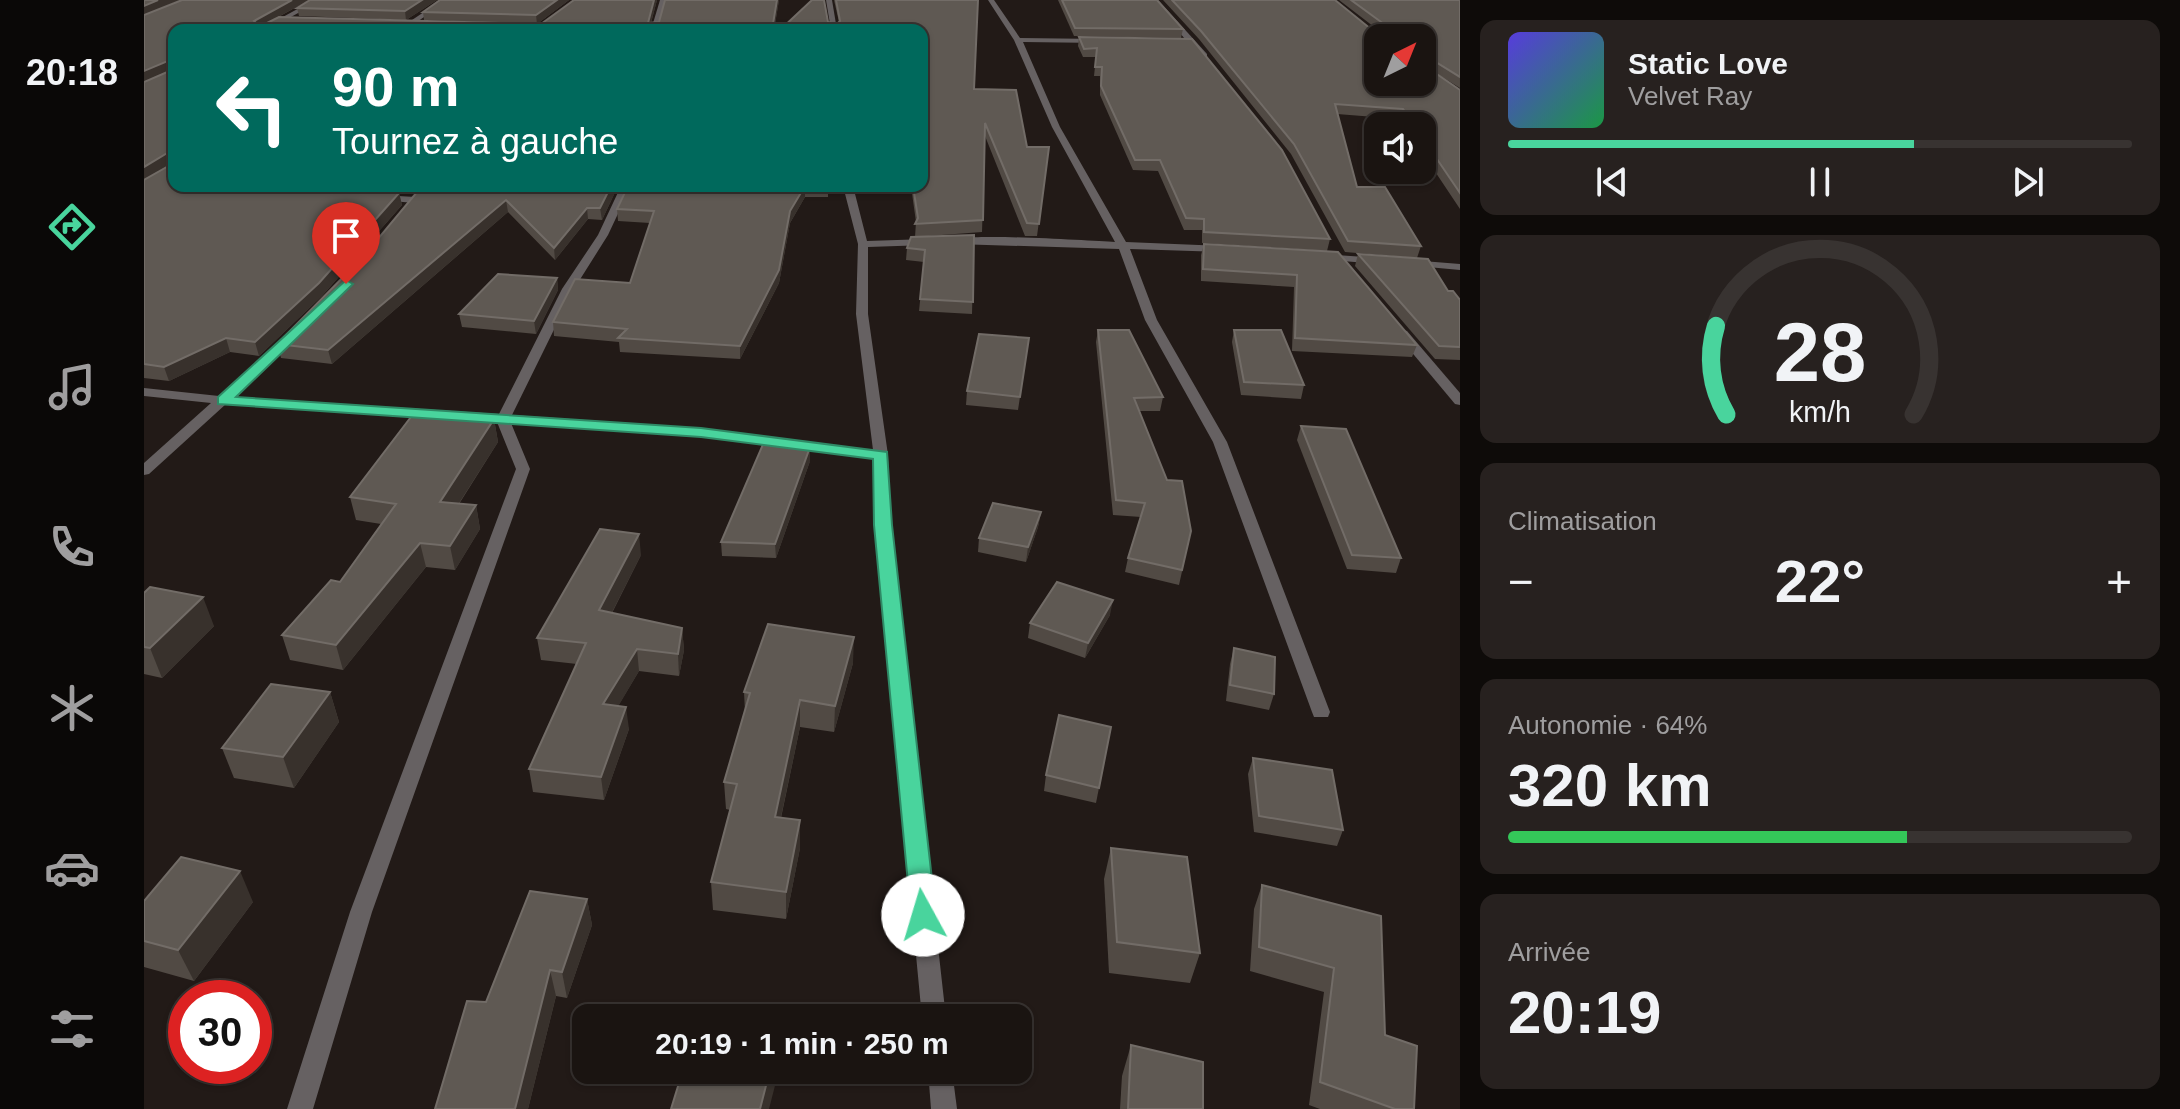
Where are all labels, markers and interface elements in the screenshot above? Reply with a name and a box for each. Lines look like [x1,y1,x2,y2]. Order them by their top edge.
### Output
north arrow [1364,24,1436,96]
map controls [1364,24,1436,184]
text: Static Love [1628,47,1788,80]
text: 20:18 [26,52,118,93]
text: 90 m [332,55,460,118]
icon: left [200,56,304,160]
text: Velvet Ray [1628,81,1752,111]
button: sound [1364,112,1436,184]
text: Tournez à gauche [332,121,618,162]
icon: previous [1590,160,1634,204]
icon: pause [1798,160,1842,204]
icon: next [2006,160,2050,204]
icon: directions [44,199,100,255]
pin [312,202,380,284]
icon: arrive [324,214,368,258]
text: 28 [1774,306,1866,399]
icon: music [44,359,100,415]
text: km/h [1789,396,1851,428]
text: Climatisation [1508,506,1657,536]
icon: phone [44,519,100,575]
text: 22° [1775,548,1865,615]
text: − [1508,557,1534,606]
text: + [2106,557,2132,606]
icon: climate [44,680,100,736]
text: Autonomie · 64% [1508,710,1707,740]
text: 320 km [1508,752,1712,819]
icon: car [44,840,100,896]
position arrow [881,873,965,957]
text: Arrivée [1508,937,1590,967]
text: 20:19 [1508,979,1661,1046]
speed limit sign: 30 [168,980,272,1084]
icon: filters [44,1001,100,1057]
text: 20:19 · 1 min · 250 m [655,1027,949,1060]

